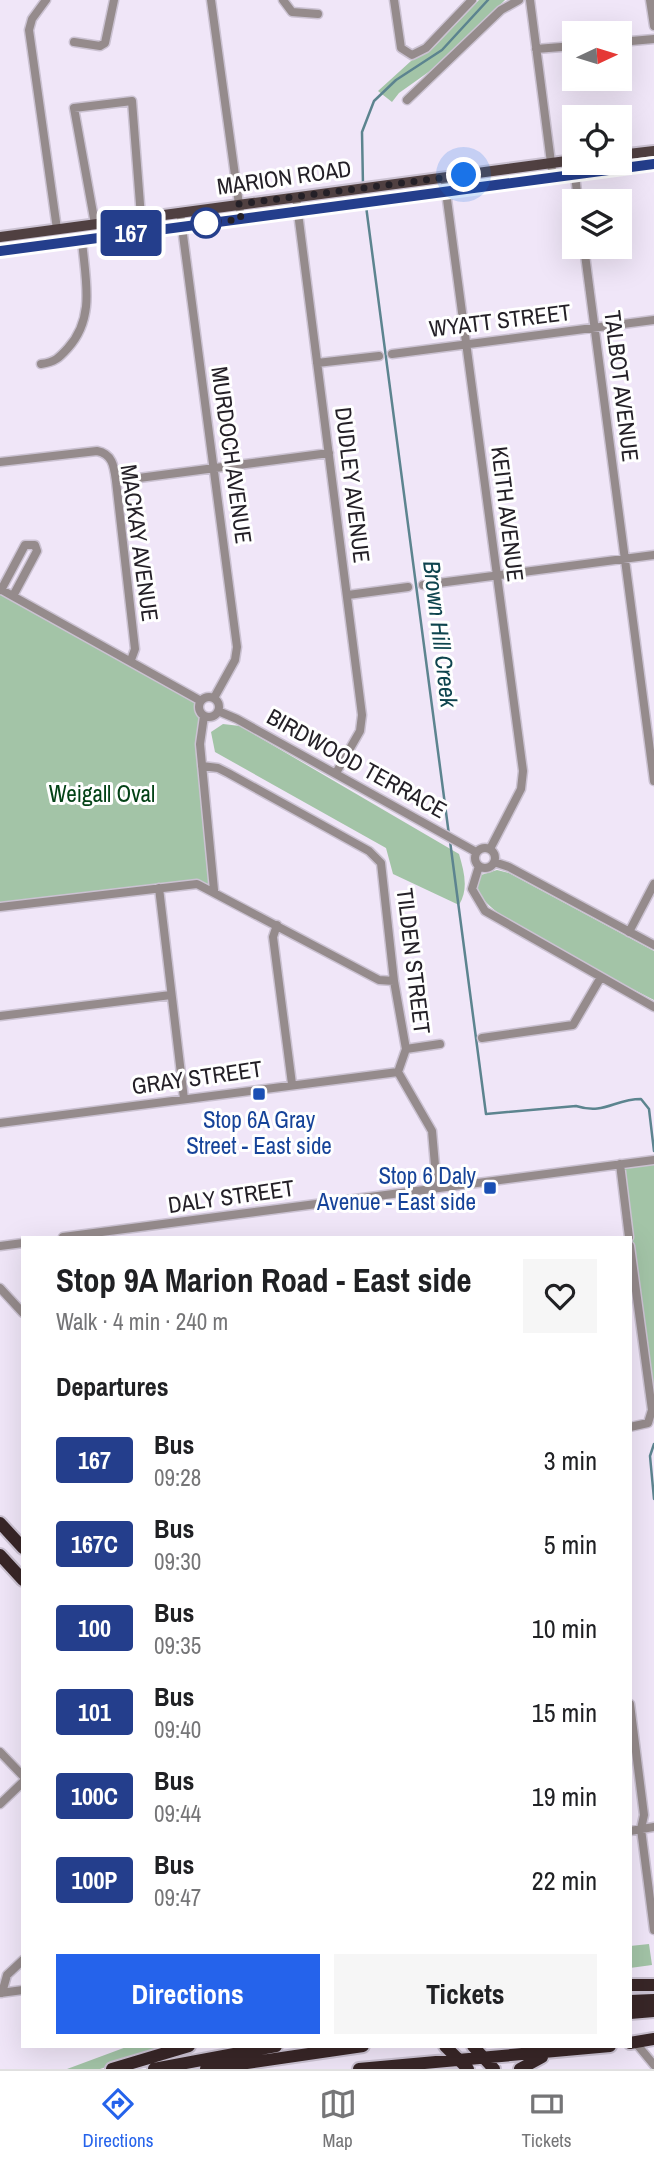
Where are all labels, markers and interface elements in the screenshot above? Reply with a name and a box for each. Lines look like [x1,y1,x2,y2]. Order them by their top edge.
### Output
north arrow [562,21,632,91]
map controls [562,21,632,259]
button: locate [562,105,632,175]
street label: MARION ROAD [215,152,353,202]
your location [446,157,481,192]
button: layers [562,189,632,259]
unlabelled marker [191,208,221,238]
line badge: 167 [91,210,171,256]
text: 167 [115,217,147,249]
street label: WYATT STREET [427,296,573,344]
street label: TALBOT AVENUE [597,309,647,463]
street label: MURDOCH AVENUE [204,364,260,546]
street label: DUDLEY AVENUE [328,405,378,565]
street label: KEITH AVENUE [484,445,532,583]
street label: MACKAY AVENUE [114,462,166,624]
water label: Brown Hill Creek [416,559,466,710]
street label: BIRDWOOD TERRACE [262,701,452,825]
park label: Weigall Oval [49,778,155,809]
street label: TILDEN STREET [390,886,438,1036]
street label: GRAY STREET [130,1052,265,1101]
marker: Stop 6A Gray Street - East side [251,1086,267,1102]
place label: Stop 6A Gray Street - East side [186,1104,332,1161]
place label: Stop 6 Daly Avenue - East side [316,1160,477,1217]
street label: DALY STREET [166,1172,297,1220]
marker: Stop 6 Daly Avenue - East side [482,1180,498,1196]
text: Stop 9A Marion Road - East side [56,1258,472,1302]
button: heart [523,1259,597,1333]
text: Walk · 4 min · 240 m [56,1306,228,1337]
text: Departures [56,1369,169,1404]
text: Bus [154,1427,194,1462]
text: 3 min [544,1443,597,1478]
text: 167 [78,1444,111,1476]
text: 09:28 [154,1462,201,1493]
text: Bus [154,1511,194,1546]
text: 5 min [544,1527,597,1562]
text: 167C [71,1528,118,1560]
text: 09:30 [154,1546,201,1577]
text: Bus [154,1595,194,1630]
text: 10 min [532,1611,597,1646]
text: 100 [78,1612,111,1644]
text: 09:35 [154,1630,201,1661]
text: Bus [154,1679,194,1714]
text: 15 min [532,1695,597,1730]
text: 101 [78,1696,111,1728]
text: 09:40 [154,1714,201,1745]
text: Bus [154,1763,194,1798]
text: 19 min [532,1779,597,1814]
text: 100C [71,1780,118,1812]
text: 09:44 [154,1798,201,1829]
text: Bus [154,1847,194,1882]
text: 22 min [532,1863,597,1898]
text: 100P [72,1864,117,1896]
text: 09:47 [154,1882,201,1913]
button: Directions [56,1954,320,2034]
button: Tickets [334,1954,597,2034]
tab: Directions [83,2085,154,2153]
tab: Map [319,2085,357,2153]
tab: Tickets [522,2085,571,2153]

